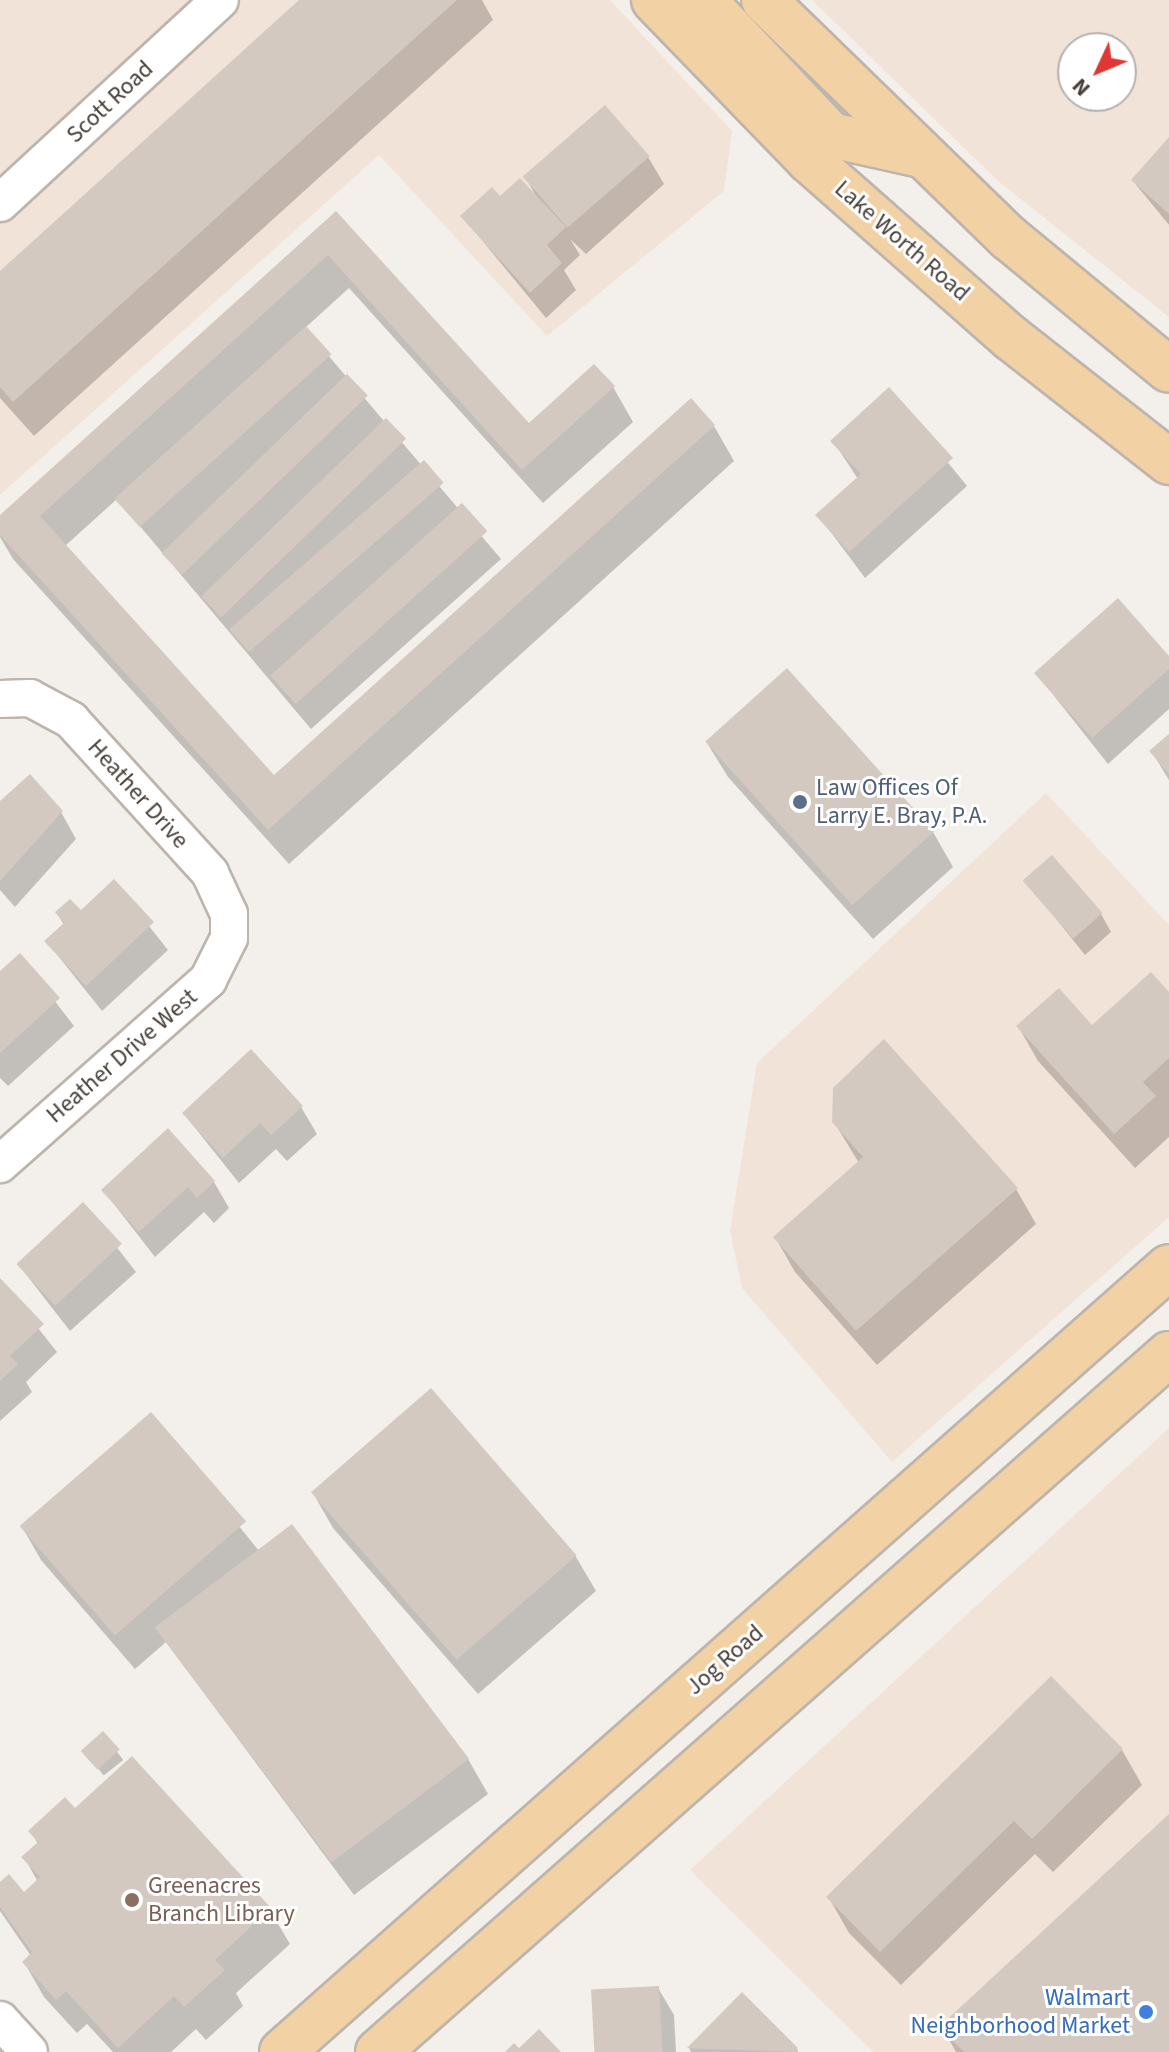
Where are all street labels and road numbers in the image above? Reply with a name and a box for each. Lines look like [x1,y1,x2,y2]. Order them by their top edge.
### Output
street label: Scott Road [61,55,159,149]
street label: Lake Worth Road [829,175,975,307]
street label: Heather Drive [81,733,195,855]
street label: Heather Drive West [41,983,203,1129]
street label: Jog Road [680,1619,770,1701]

